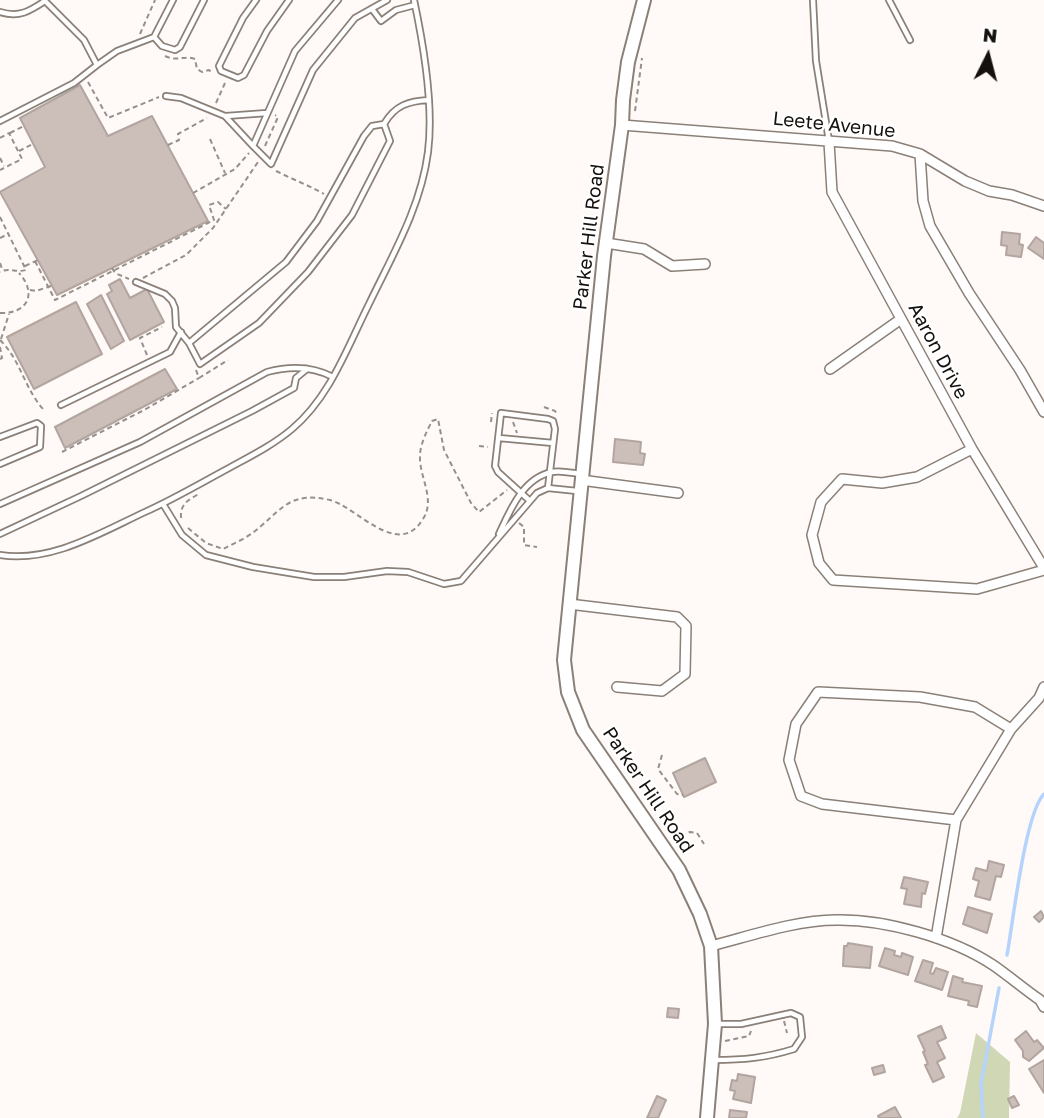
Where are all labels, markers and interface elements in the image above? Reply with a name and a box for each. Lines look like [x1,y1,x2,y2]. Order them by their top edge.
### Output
north arrow [953,21,1023,91]
text: N [982,22,999,47]
street label: Leete Avenue [772,107,896,143]
street label: Parker Hill Road [569,163,609,311]
street label: Aaron Drive [903,299,973,403]
street label: Parker Hill Road [597,723,699,857]

